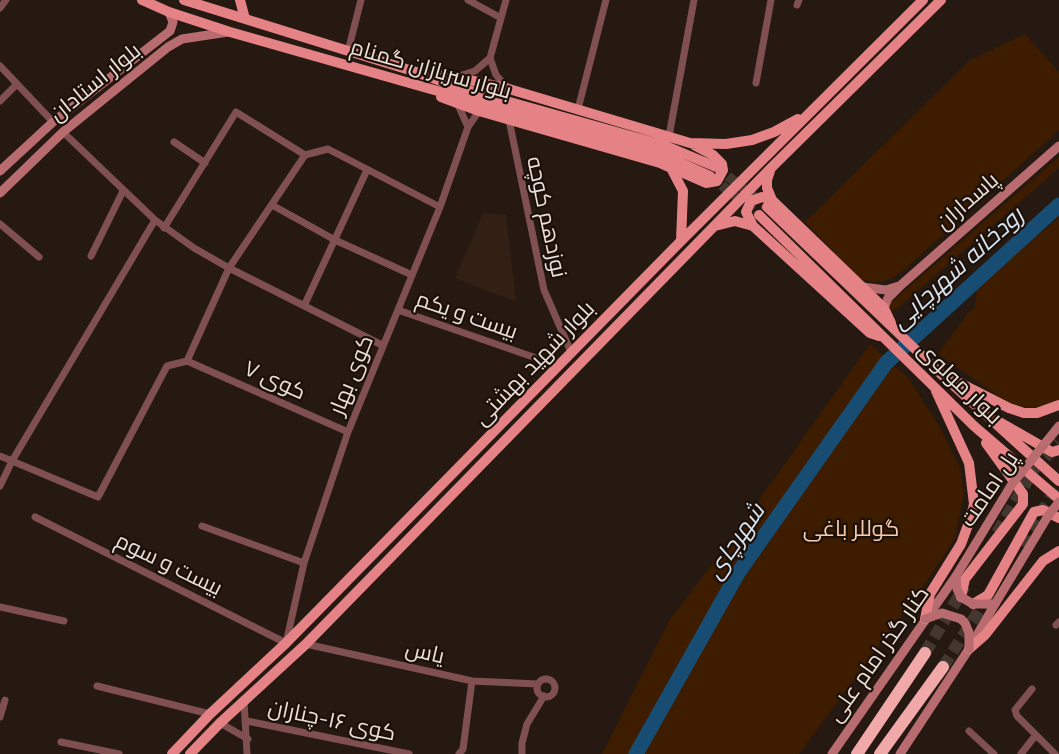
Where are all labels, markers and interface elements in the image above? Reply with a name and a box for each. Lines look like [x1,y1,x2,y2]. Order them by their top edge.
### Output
street label: بلوار سربازان گمنام [347,33,515,105]
street label: بلوار استادان [44,37,146,127]
street label: نوزدهم کوچه [521,154,573,280]
street label: پاسداران [930,167,1004,235]
water label: رودخانه شهرچایی [885,201,1029,335]
street label: بیست و یکم [413,285,521,345]
street label: بلوار شهید بهشتی [468,295,600,431]
street label: کوی بهار [323,331,379,419]
street label: بلوار مولوی [912,336,1008,430]
street label: کوی ۷ [240,355,310,405]
street label: پل امامت [954,446,1024,532]
water label: شهرچای [699,498,771,584]
park label: گوللر باغی [803,516,899,542]
street label: بیست و سوم [111,527,227,601]
street label: کنار گذر امام علی [822,581,934,727]
street label: یاس [403,635,447,669]
street label: کوی ۱۶-چناران [266,694,398,746]

